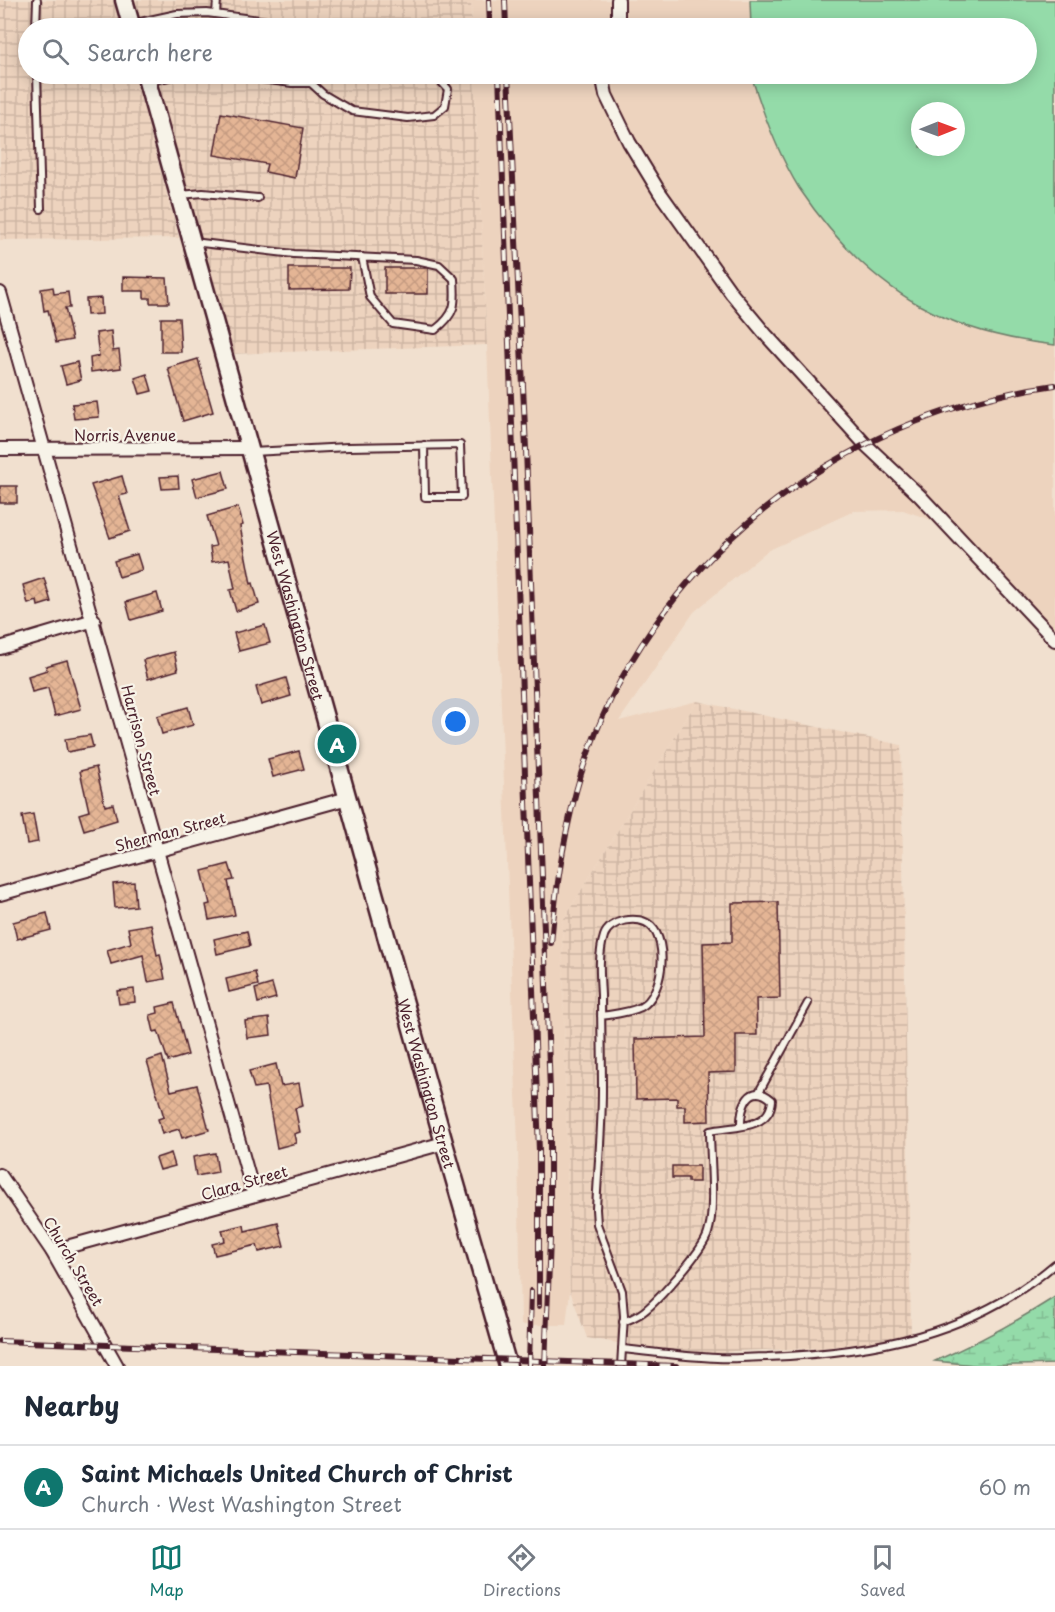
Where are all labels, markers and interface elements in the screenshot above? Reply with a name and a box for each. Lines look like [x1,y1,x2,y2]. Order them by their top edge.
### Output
search box [18,18,1037,84]
icon: search [39,35,72,68]
text: Search here [87,35,213,68]
north arrow [911,102,965,156]
street label: Norris Avenue [74,423,176,446]
street label: West Washington Street [262,528,331,703]
street label: Harrison Street [116,682,168,798]
your location [441,707,470,736]
pin: A [318,722,356,766]
street label: Sherman Street [112,805,228,857]
street label: West Washington Street [393,996,462,1171]
street label: Clara Street [198,1159,290,1205]
street label: Church Street [38,1212,110,1310]
text: Nearby [24,1386,119,1425]
text: Saint Michaels United Church of Christ [81,1456,513,1489]
text: A [36,1472,51,1502]
text: 60 m [979,1472,1031,1502]
text: Church · West Washington Street [81,1489,402,1519]
tab: Map [150,1541,184,1601]
tab: Directions [483,1541,561,1601]
tab: Saved [860,1541,905,1601]

